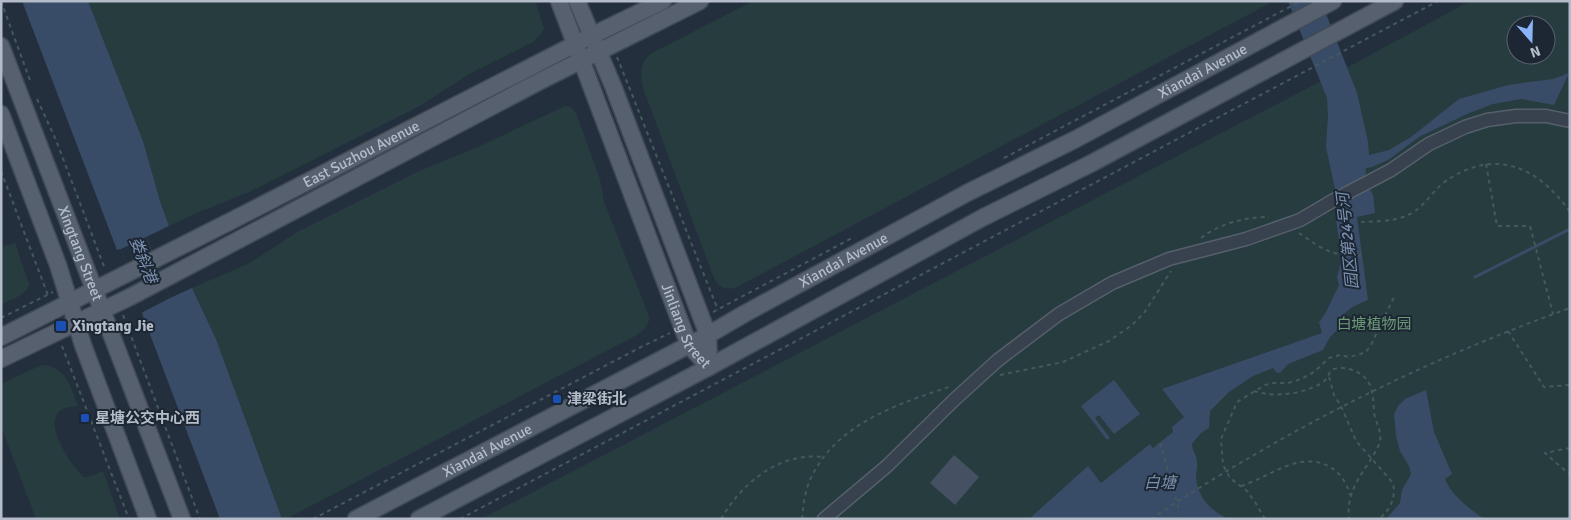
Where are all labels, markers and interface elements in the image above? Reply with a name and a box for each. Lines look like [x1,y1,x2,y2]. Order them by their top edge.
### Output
north arrow [1506,15,1556,65]
street label: Xiandai Avenue [1155,40,1250,102]
text: N [1528,42,1543,61]
street label: East Suzhou Avenue [300,117,423,192]
water label: 园区第24号河 [1333,189,1363,290]
street label: Xingtang Street [54,203,107,303]
street label: Xiandai Avenue [796,229,891,291]
water label: 娄斜港 [125,234,162,288]
street label: Jinliang Street [657,281,715,372]
park label: 白塘植物园 [1336,315,1412,333]
place label: Xingtang Jie [72,317,154,335]
marker: Xingtang Jie [54,319,68,333]
place label: 津梁街北 [567,390,627,408]
marker: 津梁街北 [551,393,563,405]
place label: 星塘公交中心西 [95,409,200,427]
marker: 星塘公交中心西 [79,412,91,424]
street label: Xiandai Avenue [439,420,535,481]
water label: 白塘 [1144,473,1179,493]

